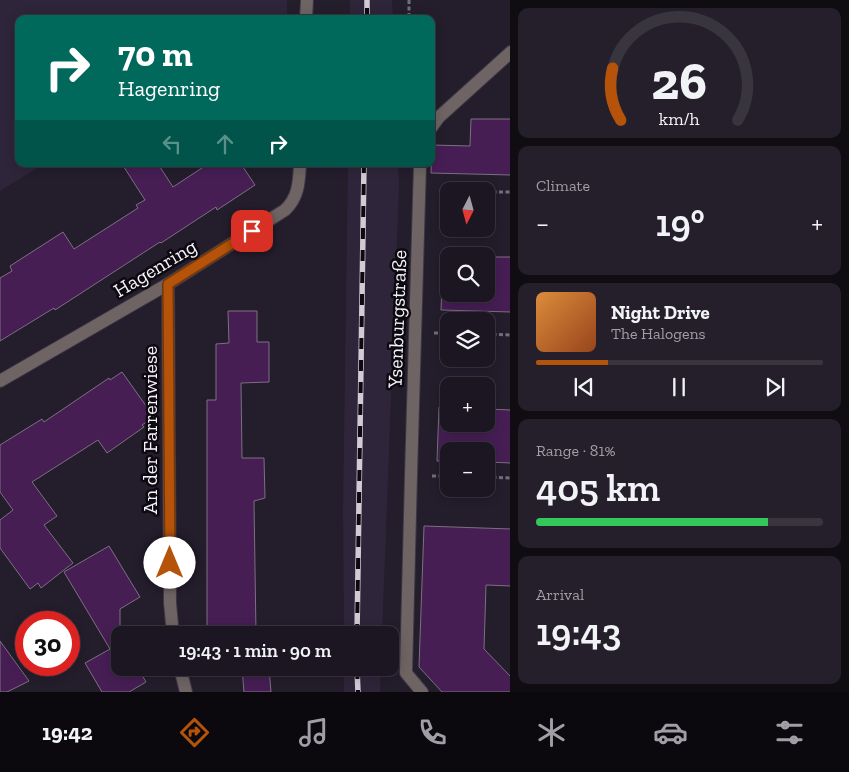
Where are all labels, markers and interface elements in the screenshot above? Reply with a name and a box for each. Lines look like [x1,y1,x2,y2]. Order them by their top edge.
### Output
text: 70 m [118,33,193,75]
icon: right [35,35,100,100]
text: 26 [652,50,707,112]
text: Hagenring [118,75,220,102]
text: km/h [659,108,700,130]
icon: left [158,130,186,158]
icon: ahead [211,130,239,158]
icon: right [264,130,292,158]
text: Climate [536,176,590,195]
north arrow [440,182,495,238]
map controls [440,182,495,497]
text: 19° [656,200,705,246]
text: − [536,207,549,240]
text: + [811,207,823,240]
pin [231,210,273,252]
icon: arrive [238,217,266,245]
street label: Hagenring [109,234,201,302]
button: search [440,247,495,302]
street label: Ysenburgstraße [383,249,411,390]
text: Night Drive [611,301,710,324]
button: layers [440,312,495,367]
text: The Halogens [611,324,706,343]
street label: An der Farrenwiese [138,346,162,514]
icon: previous [570,373,598,401]
icon: pause [665,373,693,401]
icon: next [761,373,789,401]
button: + [440,377,495,432]
text: Range · 81% [536,441,616,460]
button: − [440,442,495,497]
text: 405 km [536,465,660,511]
position arrow [143,536,195,588]
text: Arrival [536,585,584,604]
text: 19:43 [536,609,621,655]
speed limit sign: 30 [15,611,80,676]
text: 19:43 · 1 min · 90 m [179,639,331,662]
icon: directions [177,715,212,750]
icon: music [296,715,331,750]
icon: phone [415,715,450,750]
icon: climate [534,715,569,750]
icon: car [653,715,688,750]
icon: filters [772,715,807,750]
text: 19:42 [42,719,93,746]

